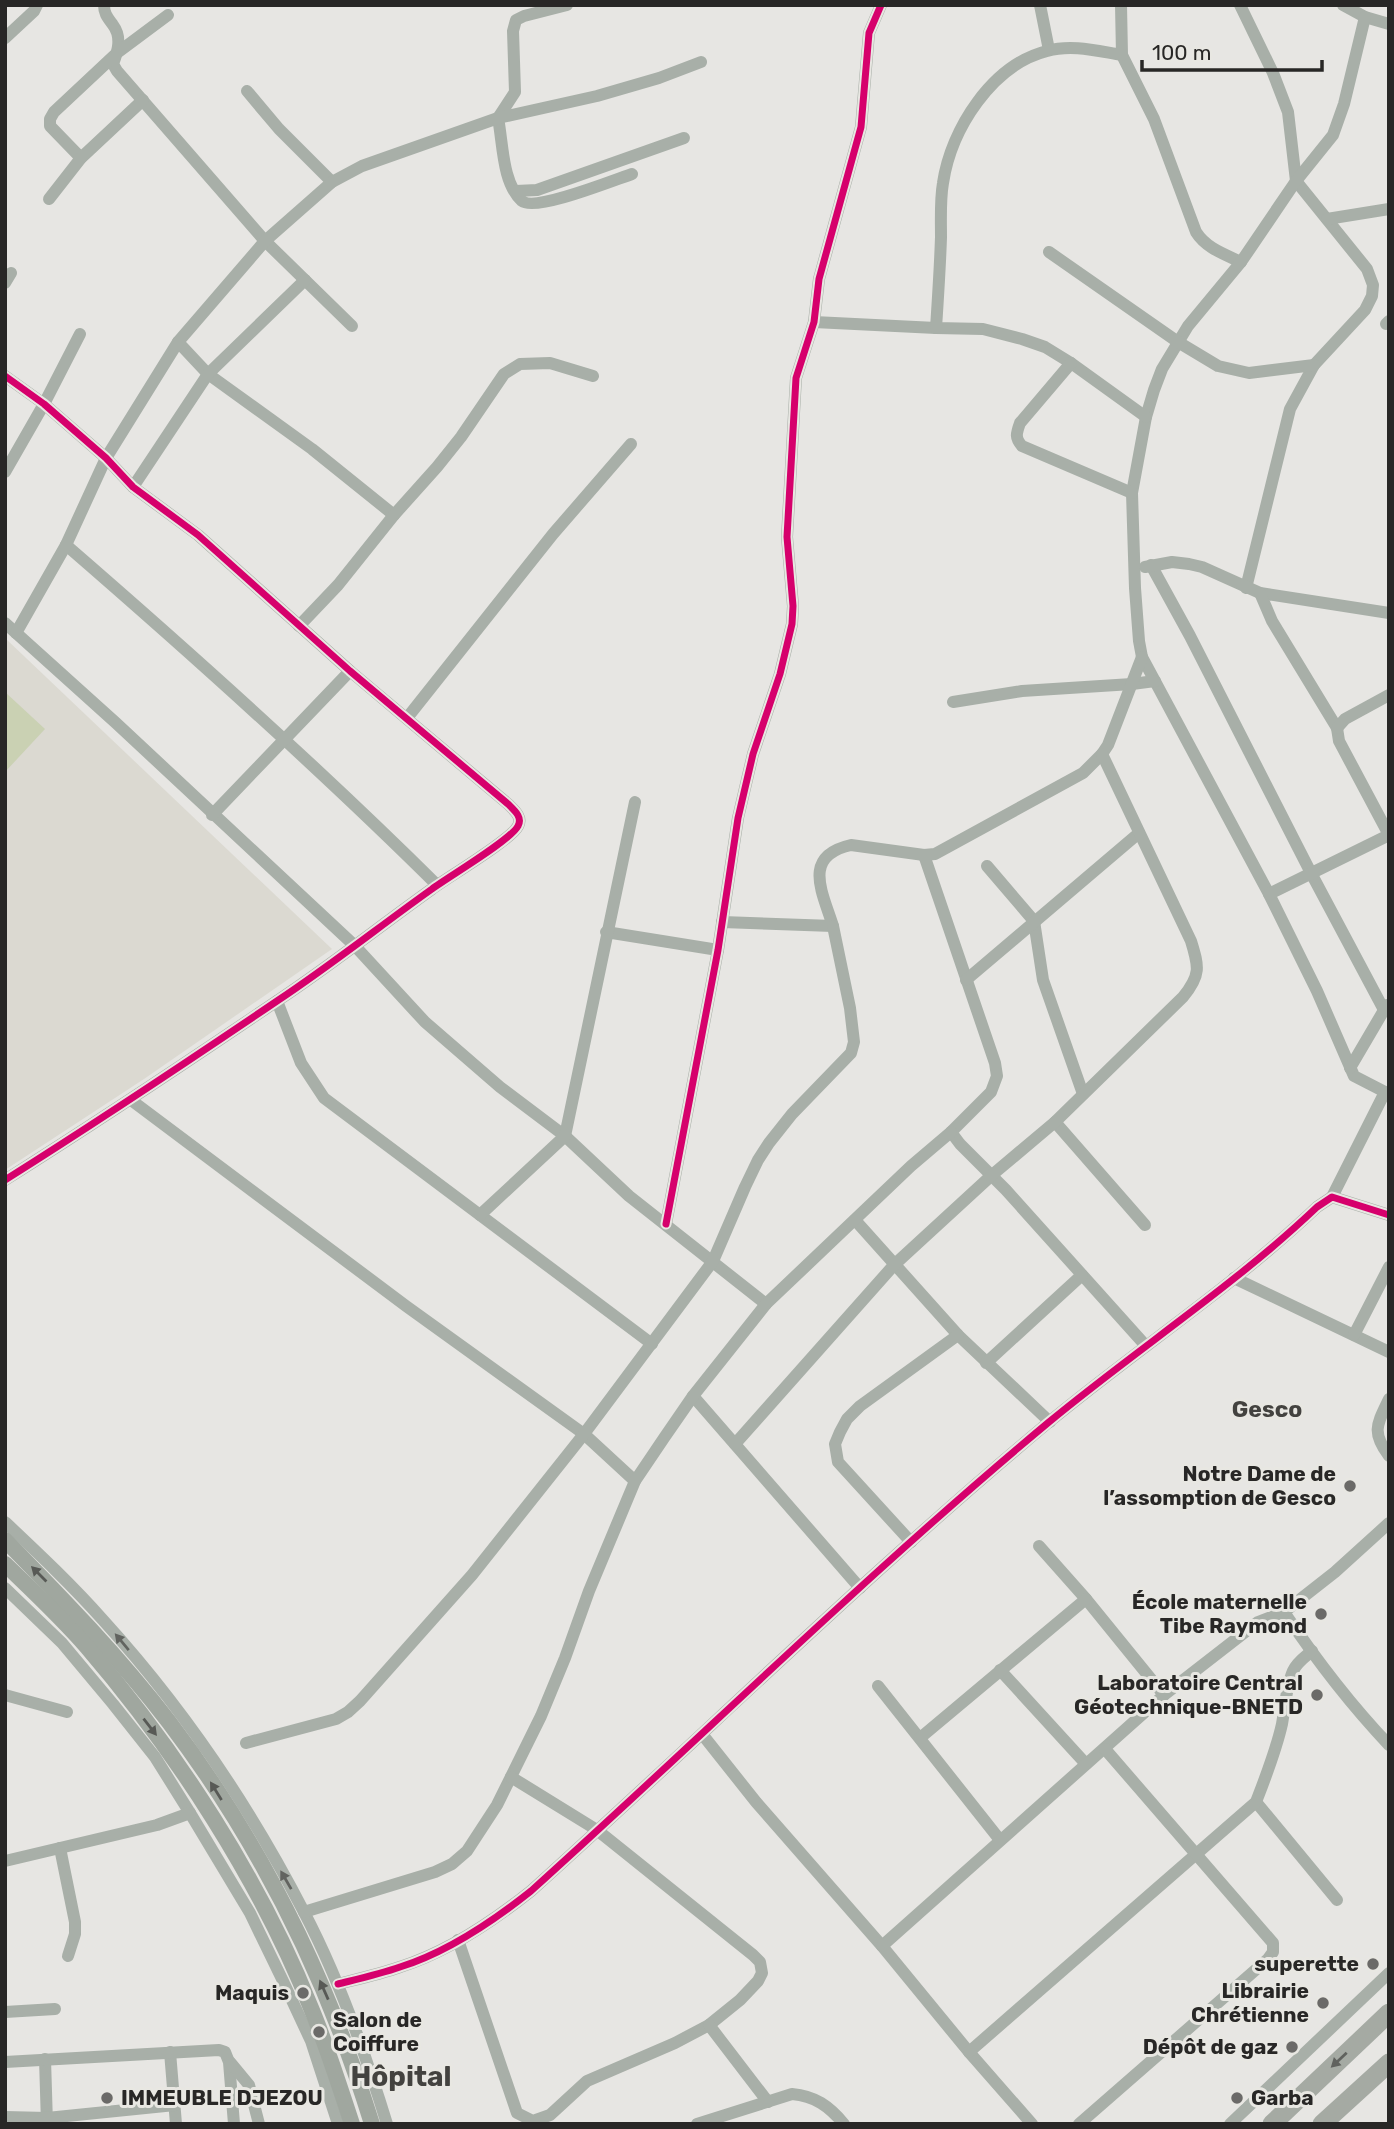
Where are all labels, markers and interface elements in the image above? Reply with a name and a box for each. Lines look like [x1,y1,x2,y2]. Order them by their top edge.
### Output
scale bar [1142,28,1322,72]
text: 100 m [1152,40,1211,65]
district label: Gesco [1232,1395,1302,1423]
place label: Notre Dame de l’assomption de Gesco [1103,1461,1336,1510]
marker: Notre Dame de l’assomption de Gesco [1342,1478,1358,1494]
one-way arrow [31,1566,47,1583]
place label: École maternelle Tibe Raymond [1132,1589,1307,1638]
marker: École maternelle Tibe Raymond [1313,1606,1329,1622]
one-way arrow [115,1633,130,1650]
place label: Laboratoire Central Géotechnique-BNETD [1074,1670,1303,1719]
marker: Laboratoire Central Géotechnique-BNETD [1309,1687,1325,1703]
one-way arrow [143,1718,157,1736]
one-way arrow [210,1781,223,1800]
one-way arrow [280,1871,292,1890]
place label: superette [1254,1951,1359,1976]
marker: superette [1365,1956,1381,1972]
place label: Librairie Chrétienne [1191,1978,1309,2027]
place label: Maquis [215,1980,289,2005]
one-way arrow [319,1980,330,2001]
marker: Maquis [295,1985,311,2001]
marker: Librairie Chrétienne [1315,1995,1331,2011]
place label: Salon de Coiffure [333,2007,422,2056]
marker: Salon de Coiffure [311,2024,327,2040]
place label: Dépôt de gaz [1143,2034,1278,2059]
marker: Dépôt de gaz [1284,2039,1300,2055]
one-way arrow [1331,2052,1348,2068]
district label: Hôpital [350,2060,452,2093]
place label: IMMEUBLE DJEZOU [121,2085,323,2110]
place label: Garba [1251,2085,1314,2110]
marker: IMMEUBLE DJEZOU [99,2090,115,2106]
marker: Garba [1229,2090,1245,2106]

